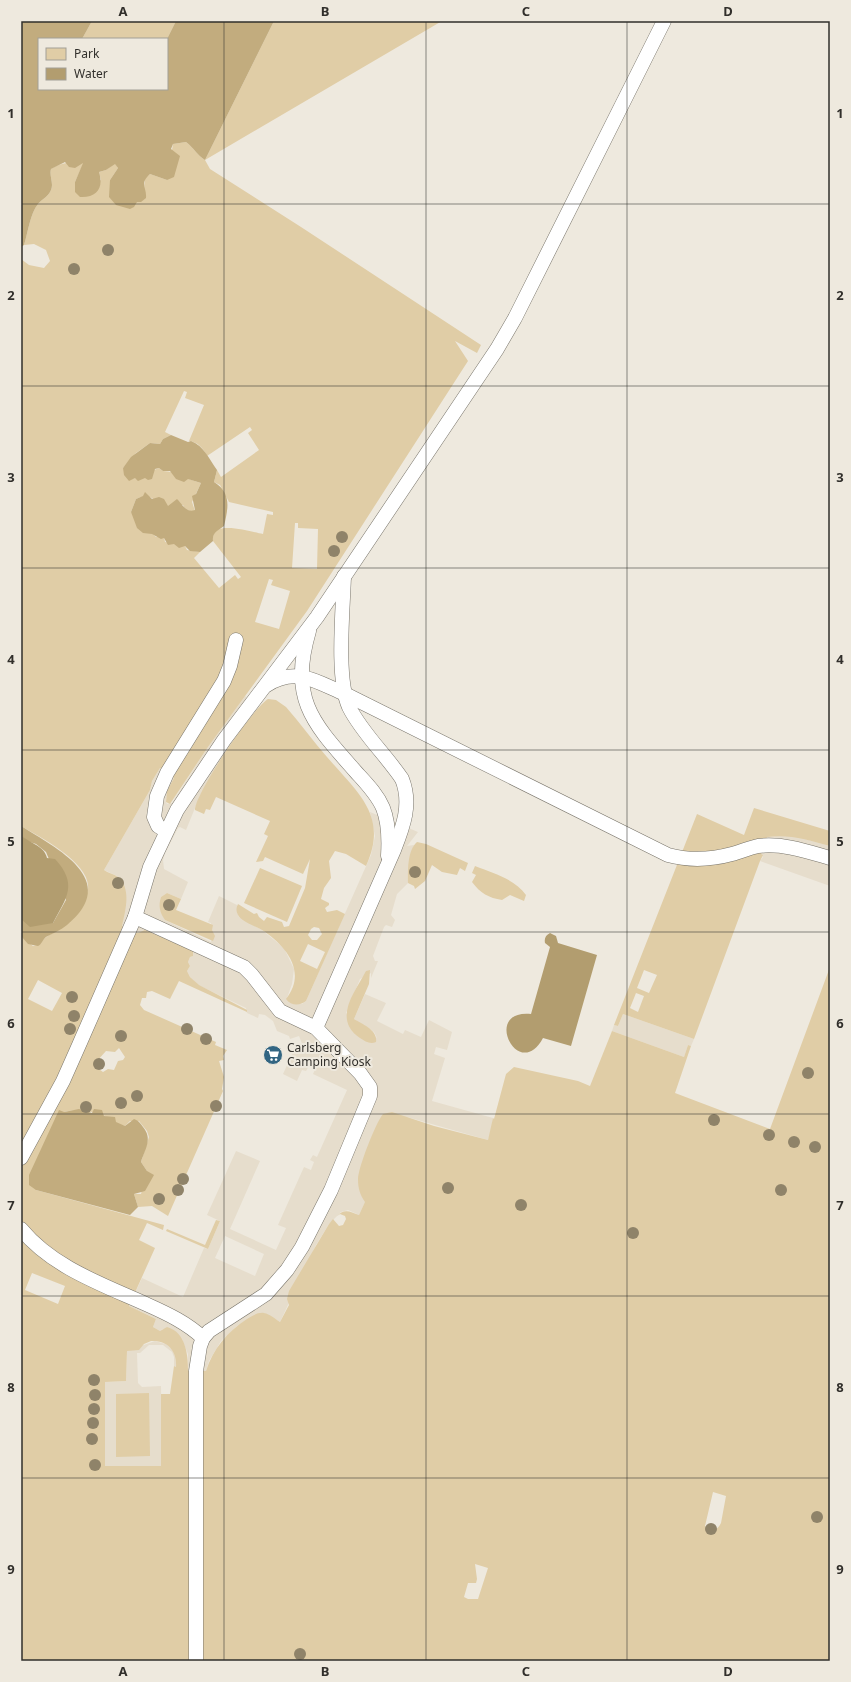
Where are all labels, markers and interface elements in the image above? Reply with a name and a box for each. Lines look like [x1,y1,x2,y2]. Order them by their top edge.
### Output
text: A [119,2,128,20]
text: B [321,2,329,20]
text: C [522,2,530,20]
text: D [723,2,733,20]
legend [38,38,168,90]
text: Park [74,45,100,62]
text: Water [74,65,108,82]
text: 1 [7,104,15,122]
text: 1 [836,104,844,122]
text: 2 [7,286,15,304]
text: 2 [836,286,844,304]
text: 3 [7,468,15,486]
text: 3 [836,468,844,486]
text: 4 [7,650,15,668]
text: 4 [836,650,844,668]
text: 5 [7,832,15,850]
text: 5 [836,832,844,850]
text: 6 [7,1014,15,1032]
text: 6 [836,1014,844,1032]
place label: Carlsberg Camping Kiosk [287,1039,371,1070]
supermarket icon: Carlsberg Camping Kiosk [262,1044,284,1066]
text: 7 [7,1196,15,1214]
text: 7 [836,1196,844,1214]
text: 8 [7,1378,15,1396]
text: 8 [836,1378,844,1396]
text: 9 [7,1560,15,1578]
text: 9 [836,1560,844,1578]
text: A [119,1662,128,1680]
text: B [321,1662,329,1680]
text: C [522,1662,530,1680]
text: D [723,1662,733,1680]

